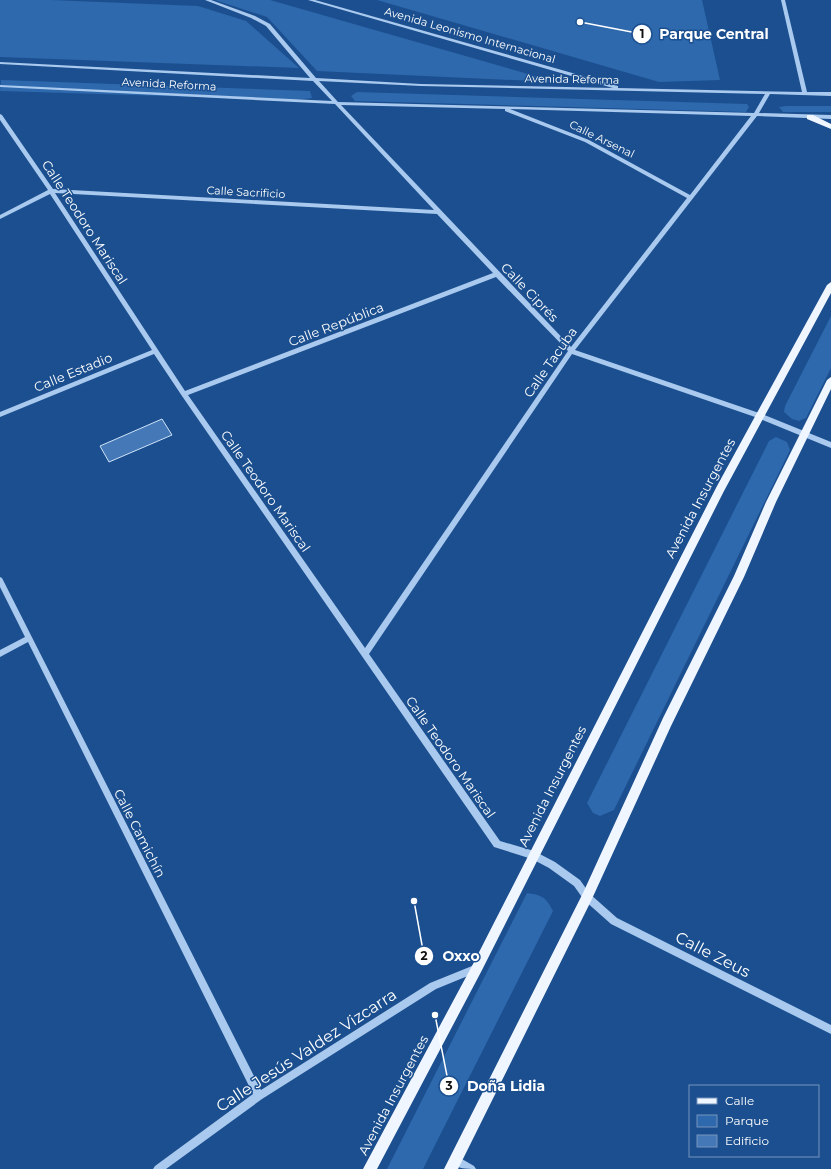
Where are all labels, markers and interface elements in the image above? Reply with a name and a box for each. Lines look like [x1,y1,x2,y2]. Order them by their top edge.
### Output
street label: Avenida Leonismo Internacional [383,4,557,66]
callout: Parque Central [632,21,777,47]
text: Parque Central [659,25,769,43]
text: 1 [640,26,644,41]
street label: Avenida Reforma [524,71,620,87]
street label: Avenida Reforma [121,75,217,93]
street label: Calle Arsenal [567,117,637,161]
street label: Calle Teodoro Mariscal [39,157,131,287]
street label: Calle Sacrificio [206,183,286,201]
street label: Calle Ciprés [498,259,562,325]
street label: Calle República [286,298,386,350]
street label: Calle Tacuba [520,324,580,400]
street label: Calle Estadio [31,349,115,395]
street label: Calle Teodoro Mariscal [218,427,314,555]
street label: Avenida Insurgentes [662,435,738,561]
street label: Calle Teodoro Mariscal [403,693,499,821]
street label: Avenida Insurgentes [515,723,589,849]
street label: Calle Camichín [111,786,169,880]
street label: Calle Zeus [672,927,754,982]
callout: Oxxo [414,943,487,969]
text: Oxxo [442,947,480,965]
text: 2 [420,948,428,963]
street label: Calle Jesús Valdez Vizcarra [212,985,400,1116]
street label: Avenida Insurgentes [355,1032,431,1158]
callout: Doña Lidia [439,1073,553,1099]
text: Doña Lidia [467,1077,545,1095]
text: 3 [444,1078,453,1093]
legend [689,1085,819,1157]
text: Calle [725,1093,754,1108]
text: Parque [725,1113,769,1128]
text: Edificio [725,1133,769,1148]

